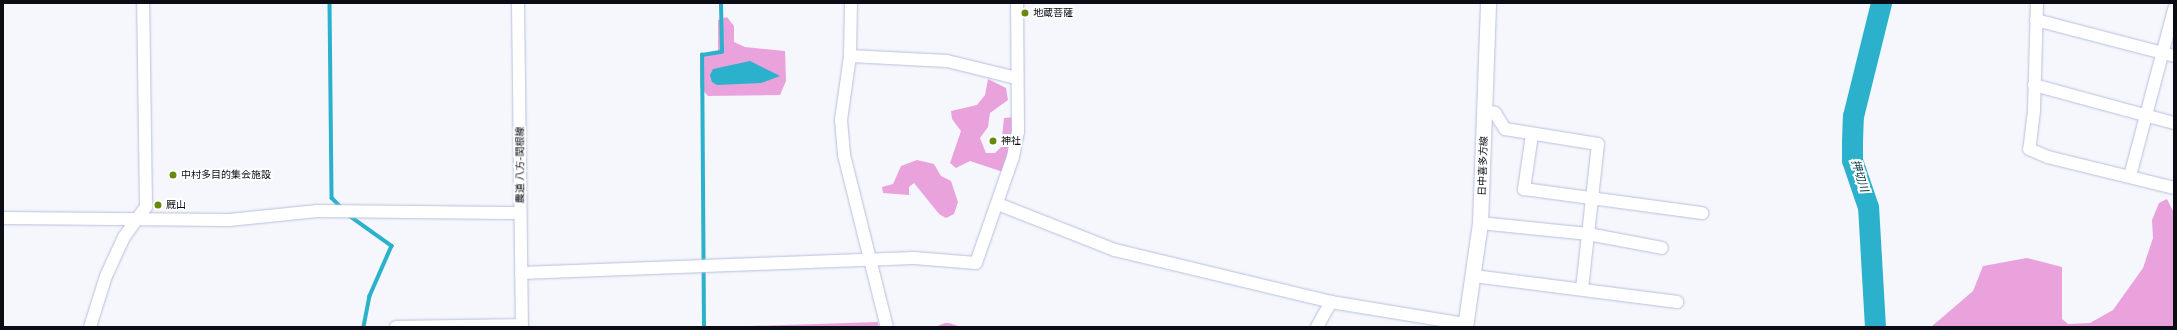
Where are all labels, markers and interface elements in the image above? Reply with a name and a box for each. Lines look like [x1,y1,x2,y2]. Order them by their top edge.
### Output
place label: 地蔵菩薩 [1033,7,1073,19]
marker: 地蔵菩薩 [1020,8,1030,18]
street label: 農道 八方-関根線 [514,127,526,203]
place label: 神社 [1001,135,1021,147]
marker: 神社 [988,136,998,146]
street label: 日中喜多方線 [1476,136,1490,196]
water label: 押切川 [1848,158,1870,194]
place label: 中村多目的集会施設 [181,169,271,181]
marker: 中村多目的集会施設 [168,170,178,180]
place label: 厩山 [166,199,186,211]
marker: 厩山 [153,200,163,210]

